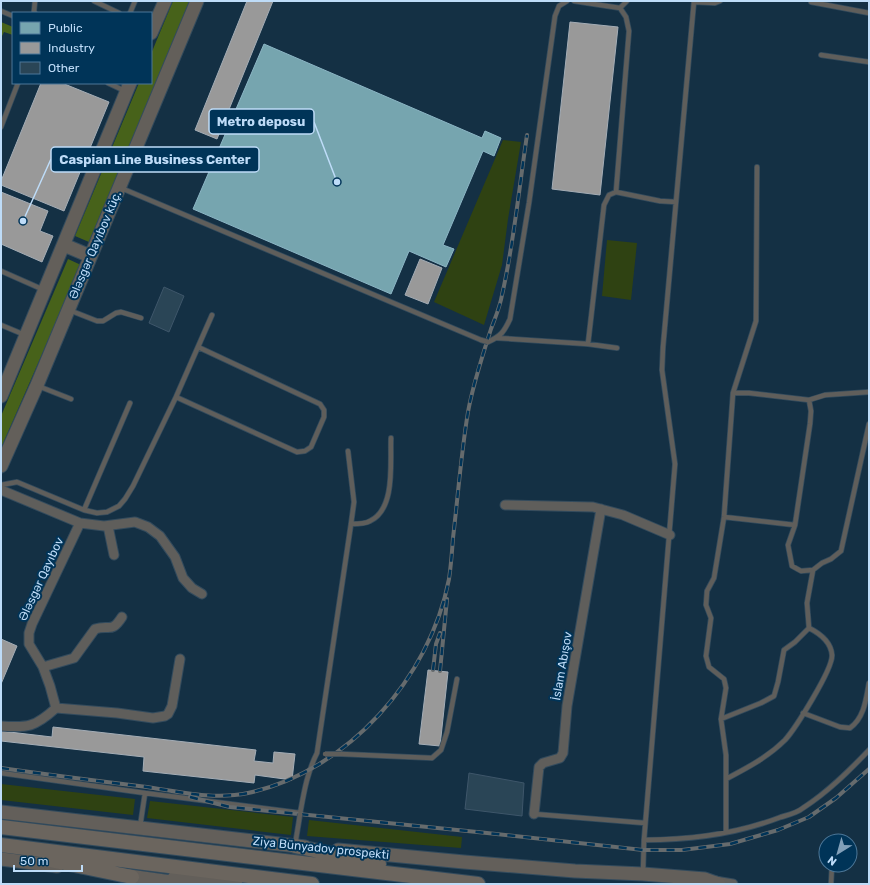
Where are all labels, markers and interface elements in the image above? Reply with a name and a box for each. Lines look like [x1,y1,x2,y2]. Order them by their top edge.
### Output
legend [12,12,152,84]
text: Public [48,21,83,35]
text: Industry [48,41,95,55]
text: Other [48,61,80,75]
callout: Metro deposu [209,109,314,134]
text: Metro deposu [217,114,305,129]
callout: Caspian Line Business Center [51,147,259,172]
text: Caspian Line Business Center [59,152,251,167]
street label: Ələsgər Qayıbov küç. [66,189,124,301]
street label: Ələsgər Qayıbov [16,535,67,623]
street label: İslam Abışov [549,630,575,702]
north arrow [818,833,858,873]
street label: Ziya Bünyadov prospekti [252,834,390,862]
scale bar [14,847,82,873]
text: N [825,853,839,868]
text: 50 m [20,854,48,868]

